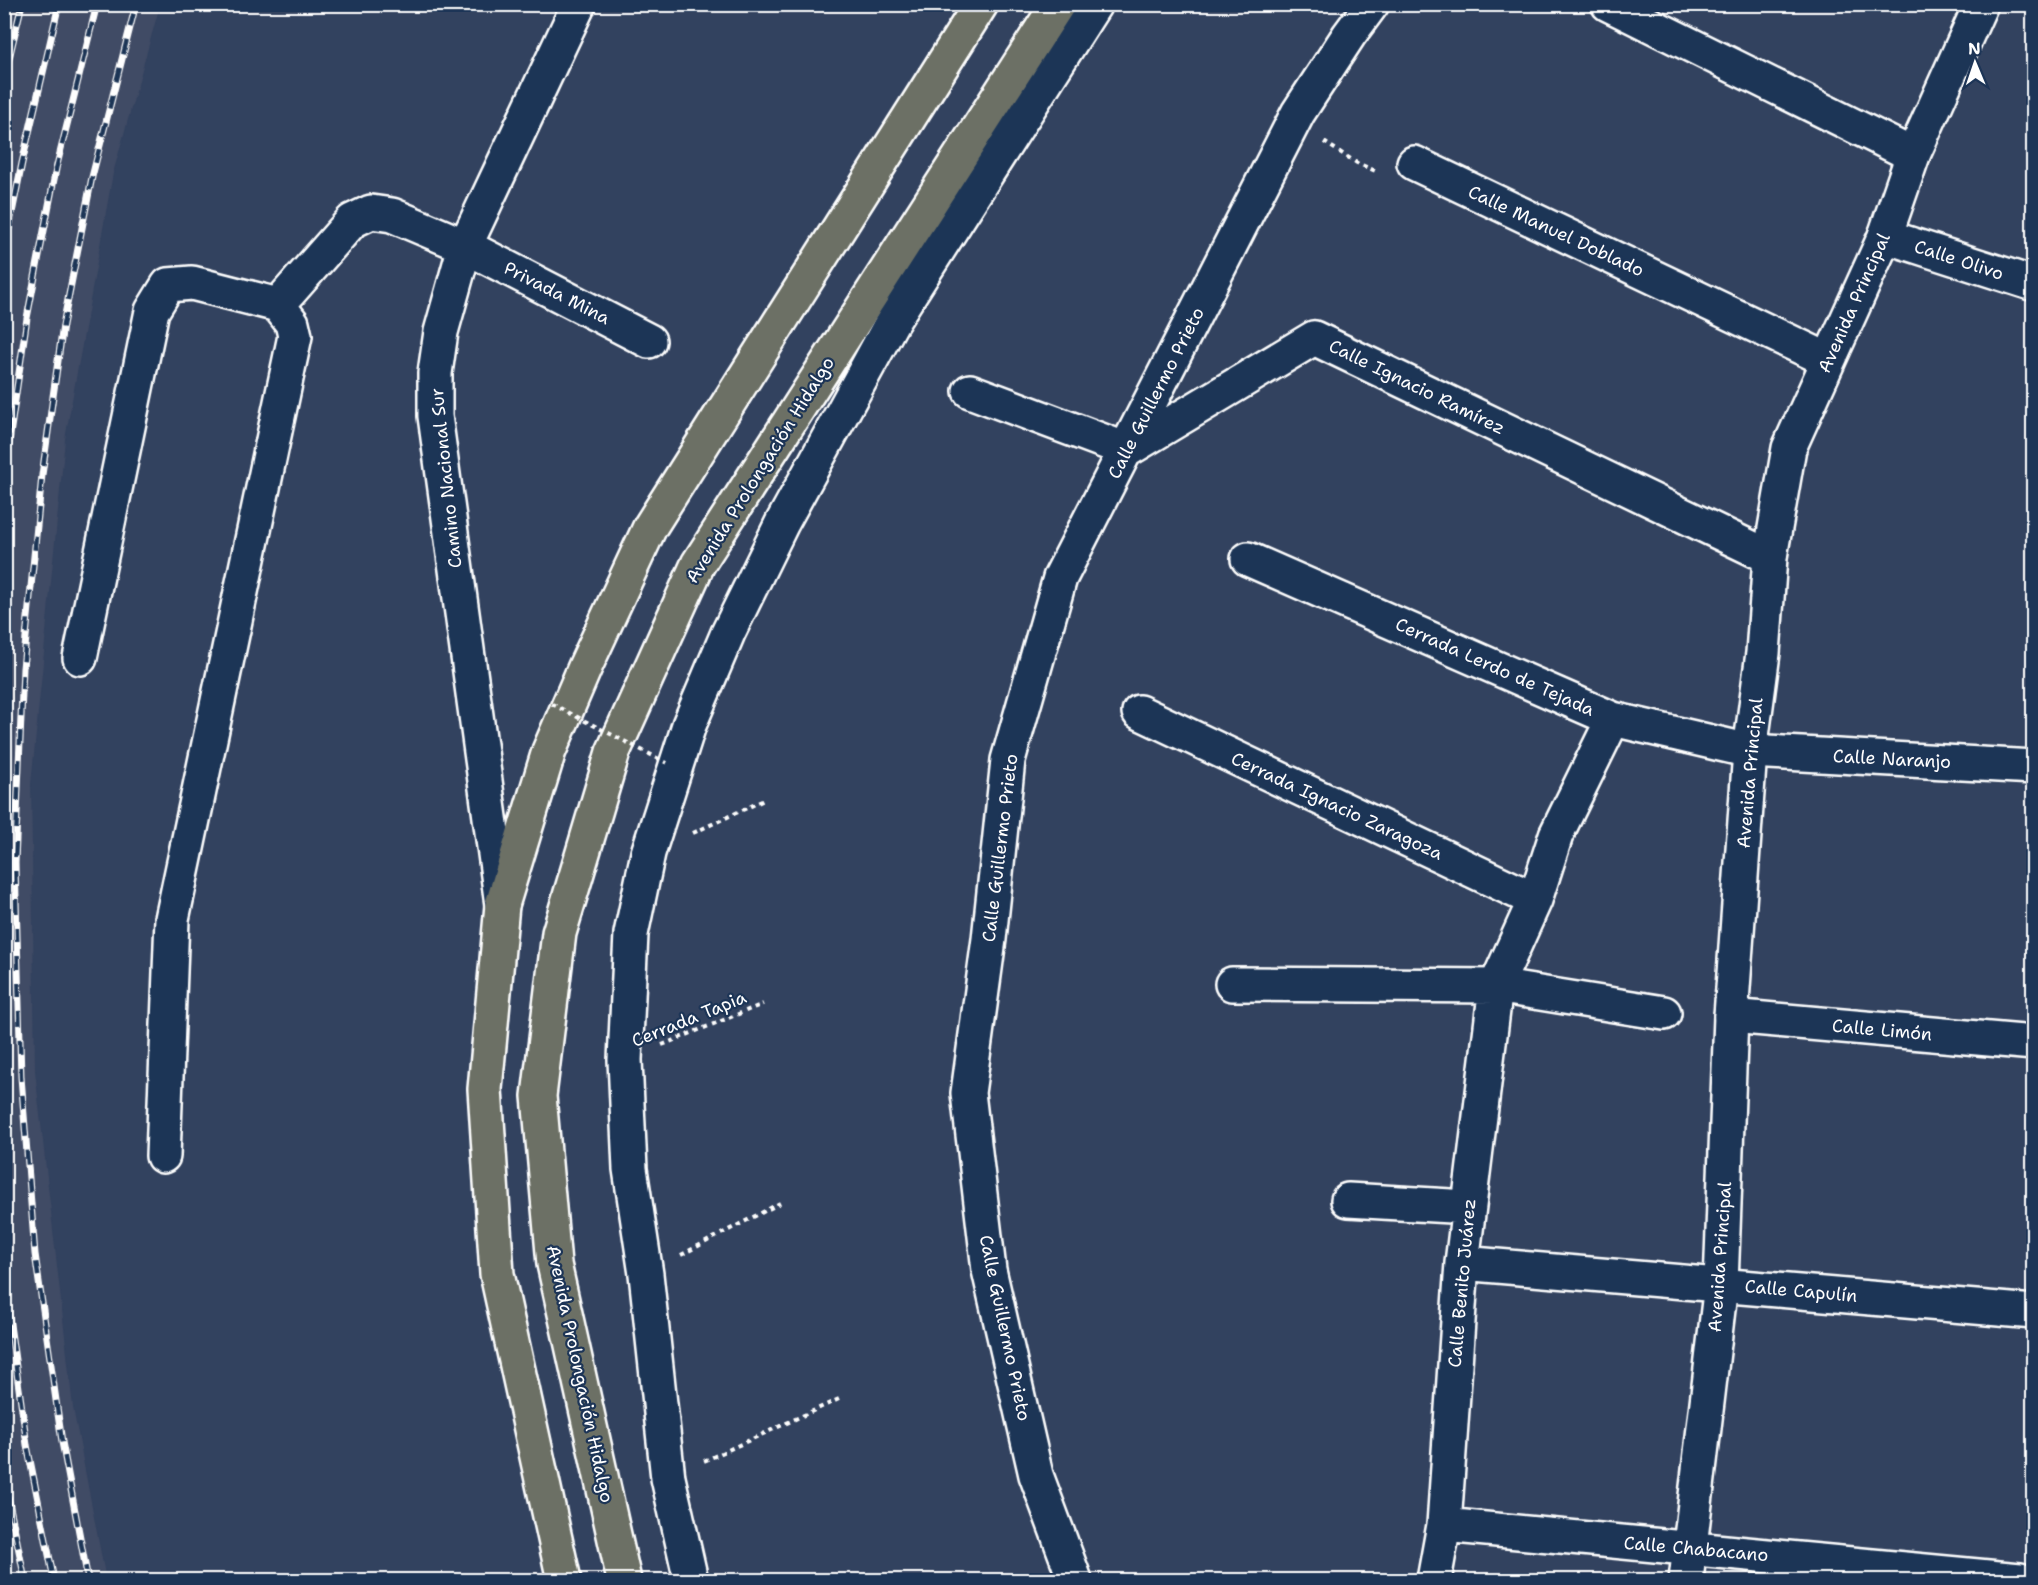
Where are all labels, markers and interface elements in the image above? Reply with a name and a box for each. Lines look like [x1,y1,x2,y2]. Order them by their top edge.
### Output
north arrow [1945,33,2005,93]
text: N [1968,38,1981,59]
street label: Calle Manuel Doblado [1464,180,1648,282]
street label: Avenida Principal [1812,229,1896,377]
street label: Calle Olivo [1911,234,2007,286]
street label: Privada Mina [500,256,614,330]
street label: Calle Guillermo Prieto [1102,303,1210,483]
street label: Calle Ignacio Ramírez [1325,334,1509,440]
street label: Avenida Prolongación Hidalgo [680,352,840,588]
street label: Camino Nacional Sur [425,387,467,569]
street label: Cerrada Lerdo de Tejada [1392,612,1598,722]
street label: Avenida Principal [1731,696,1769,849]
street label: Calle Naranjo [1832,744,1952,774]
street label: Cerrada Ignacio Zaragoza [1227,746,1447,866]
street label: Calle Guillermo Prieto [977,752,1023,944]
street label: Cerrada Tapia [628,985,750,1053]
street label: Calle Limón [1831,1014,1933,1046]
street label: Avenida Principal [1703,1180,1737,1333]
street label: Calle Benito Juárez [1443,1198,1481,1368]
street label: Calle Guillermo Prieto [974,1233,1036,1423]
street label: Avenida Prolongación Hidalgo [541,1243,619,1505]
street label: Calle Capulín [1744,1274,1858,1308]
street label: Calle Chabacano [1623,1531,1769,1567]

